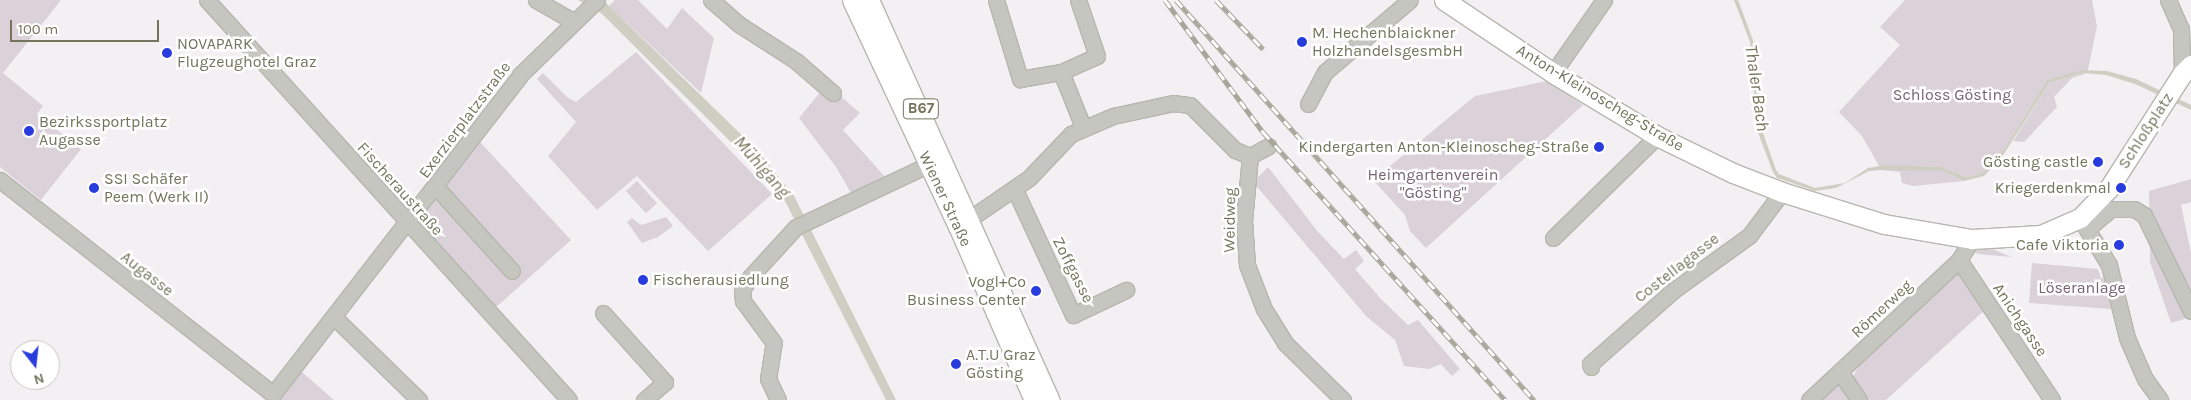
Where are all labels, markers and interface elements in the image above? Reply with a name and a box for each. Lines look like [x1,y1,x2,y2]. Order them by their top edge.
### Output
scale bar [12,10,161,42]
text: 100 m [18,20,58,38]
place label: M. Hechenblaickner HolzhandelsgesmbH [1312,23,1463,61]
place label: NOVAPARK Flugzeughotel Graz [177,34,317,72]
marker: M. Hechenblaickner HolzhandelsgesmbH [1296,36,1308,48]
street label: Anton-Kleinoscheg-Straße [1513,40,1687,156]
water label: Thaler Bach [1740,43,1774,133]
marker: NOVAPARK Flugzeughotel Graz [161,47,173,59]
street label: Exerzierplatzstraße [415,58,515,182]
park label: Schloss Gösting [1893,85,2011,105]
street label: Schloßplatz [2114,89,2178,173]
road number: B67 [902,96,940,122]
place label: Bezirkssportplatz Augasse [39,112,167,150]
marker: Bezirkssportplatz Augasse [23,125,35,137]
water label: Mühlgang [729,132,795,202]
place label: Kindergarten Anton-Kleinoscheg-Straße [1298,137,1589,157]
street label: Fischeraustraße [353,138,447,240]
marker: Kindergarten Anton-Kleinoscheg-Straße [1593,141,1605,153]
street label: Wiener Straße [915,148,975,250]
place label: Gösting castle [1983,152,2088,172]
marker: Gösting castle [2092,156,2104,168]
park label: Heimgartenverein "Gösting" [1368,165,1498,203]
place label: SSI Schäfer Peem (Werk II) [104,169,209,207]
place label: Kriegerdenkmal [1995,178,2111,198]
marker: SSI Schäfer Peem (Werk II) [88,182,100,194]
marker: Kriegerdenkmal [2115,182,2127,194]
street label: Weidweg [1220,187,1240,253]
street label: Costellagasse [1631,229,1723,307]
street label: Zoffgasse [1048,234,1098,306]
place label: Cafe Viktoria [2016,235,2109,255]
marker: Cafe Viktoria [2113,239,2125,251]
street label: Augasse [117,247,177,301]
place label: Fischerausiedlung [653,270,789,290]
place label: Vogl+Co Business Center [907,272,1026,310]
marker: Fischerausiedlung [637,274,649,286]
street label: Römerweg [1848,276,1916,342]
park label: Löseranlage [2038,278,2126,298]
street label: Anichgasse [1988,280,2052,360]
marker: Vogl+Co Business Center [1030,285,1042,297]
north arrow [10,340,60,390]
place label: A.T.U Graz Gösting [966,345,1036,383]
marker: A.T.U Graz Gösting [950,358,962,370]
text: N [32,369,46,388]

